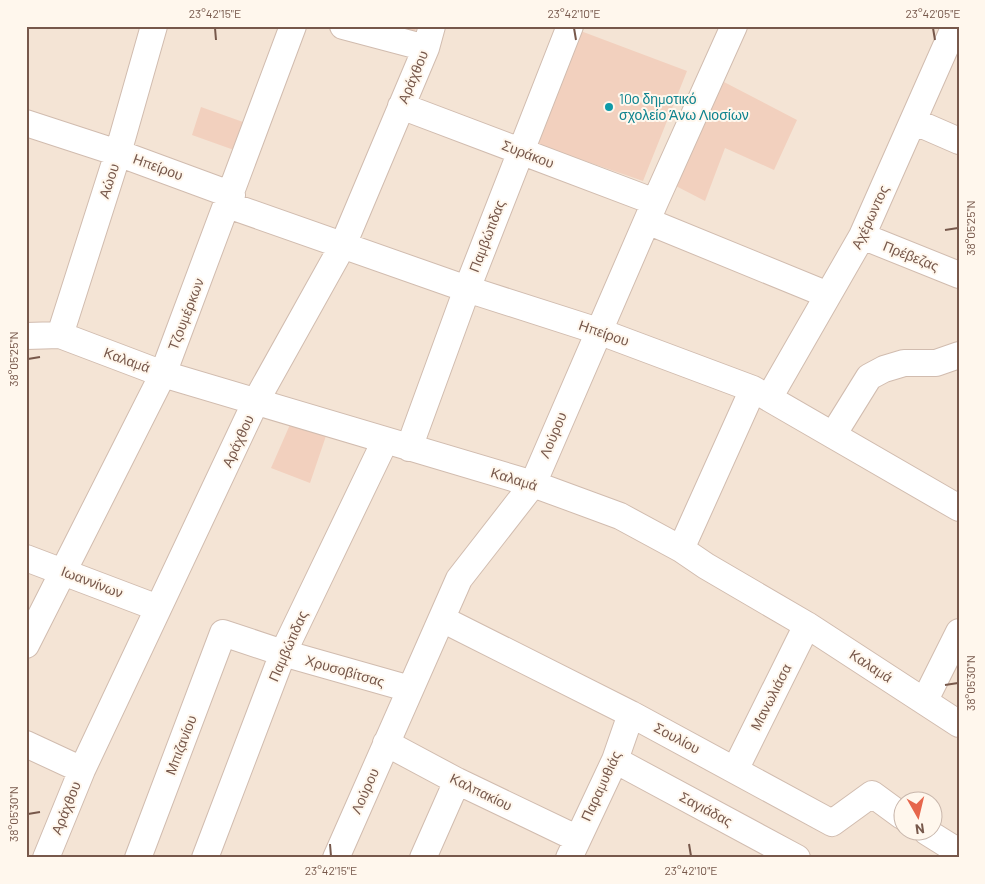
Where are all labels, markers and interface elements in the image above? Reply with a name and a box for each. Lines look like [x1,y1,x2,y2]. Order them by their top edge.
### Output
text: 23°42'15"E [189,6,241,20]
text: 23°42'10"E [547,6,601,20]
text: 23°42'05"E [905,6,961,20]
street label: Αράχθου [394,48,431,106]
place label: 10ο δημοτικό σχολείο Άνω Λιοσίων [619,90,749,123]
marker: 10ο δημοτικό σχολείο Άνω Λιοσίων [603,101,615,113]
street label: Συράκου [500,136,557,171]
street label: Ηπείρου [131,150,185,183]
street label: Αώου [95,161,122,200]
street label: Αχέρωντος [847,182,892,251]
street label: Παμβώτιδας [465,197,508,274]
text: 38°05'25"N [963,200,977,256]
street label: Πρέβεζας [881,237,942,275]
street label: Τζουμέρκων [164,275,207,352]
street label: Ηπείρου [577,316,631,349]
text: 38°05'25"N [6,331,20,387]
street label: Καλαμά [102,343,153,376]
street label: Λούρου [535,409,570,460]
street label: Αράχθου [218,412,257,470]
street label: Καλαμά [489,463,540,494]
street label: Ιωαννίνων [59,562,126,601]
street label: Παμβώτιδας [264,607,311,684]
street label: Καλαμά [847,645,896,686]
street label: Χρυσοβίτσας [304,651,387,690]
text: 38°05'30"N [963,655,977,711]
street label: Μανωλιάσα [747,661,795,733]
street label: Μπιζανίου [161,713,200,777]
street label: Σουλίου [651,718,703,757]
street label: Παραμυθιάς [577,748,624,824]
street label: Λούρου [347,765,382,816]
street label: Καλπακίου [447,769,515,814]
street label: Αράχθου [47,779,84,837]
text: 38°05'30"N [6,786,20,842]
street label: Σαγιάδας [677,788,736,830]
north arrow [892,792,942,842]
text: N [914,820,926,838]
text: 23°42'15"E [305,863,357,877]
text: 23°42'10"E [664,863,718,877]

